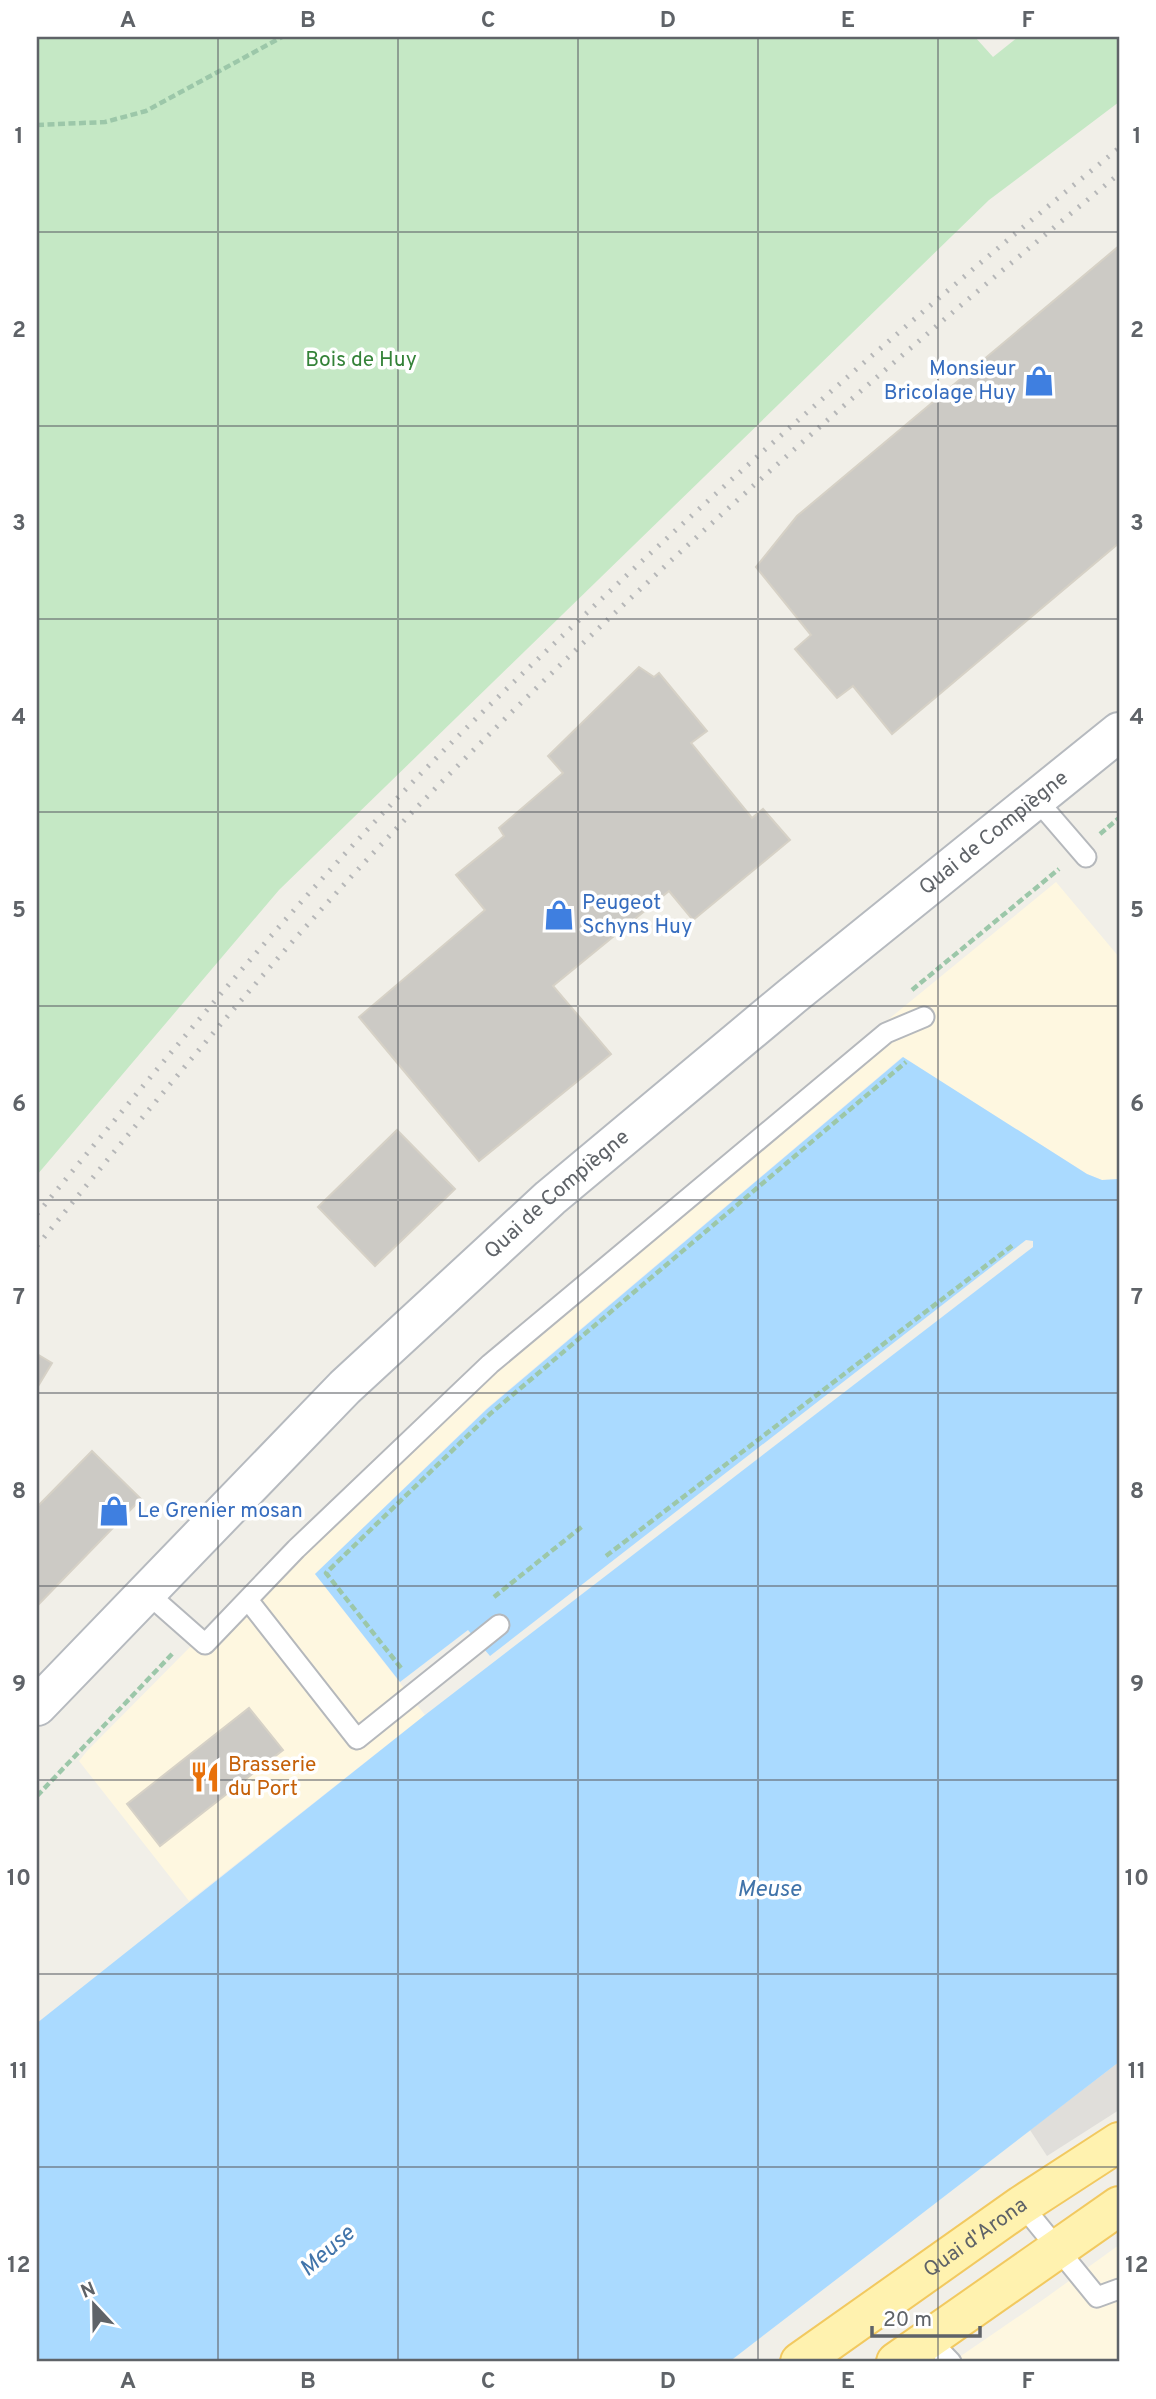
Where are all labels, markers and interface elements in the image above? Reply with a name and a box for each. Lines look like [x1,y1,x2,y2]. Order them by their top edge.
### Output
text: A [120,7,136,36]
text: B [300,7,316,36]
text: C [481,7,495,36]
text: D [660,7,676,36]
text: E [841,7,855,36]
text: F [1021,7,1035,36]
text: 1 [14,123,24,152]
text: 1 [1132,123,1142,152]
text: 2 [12,317,26,346]
text: 2 [1130,317,1144,346]
park label: Bois de Huy [305,347,417,374]
place label: Monsieur Bricolage Huy [884,356,1016,407]
shop icon: Monsieur Bricolage Huy [1022,364,1056,398]
text: 3 [12,510,26,539]
text: 3 [1130,510,1144,539]
text: 4 [12,704,26,733]
text: 4 [1130,704,1144,733]
street label: Quai de Compiègne [914,765,1074,901]
place label: Peugeot Schyns Huy [582,890,692,941]
text: 5 [12,897,26,926]
text: 5 [1130,897,1144,926]
shop icon: Peugeot Schyns Huy [542,898,576,932]
text: 6 [12,1091,26,1120]
text: 6 [1130,1091,1144,1120]
street label: Quai de Compiègne [479,1124,635,1265]
text: 7 [13,1284,25,1313]
text: 7 [1131,1284,1143,1313]
text: 8 [12,1478,26,1507]
text: 8 [1130,1478,1144,1507]
shop icon: Le Grenier mosan [97,1494,131,1528]
place label: Le Grenier mosan [137,1498,303,1525]
text: 9 [12,1671,26,1700]
text: 9 [1130,1671,1144,1700]
place label: Brasserie du Port [228,1752,316,1803]
restaurant icon: Brasserie du Port [188,1760,222,1794]
text: 10 [7,1865,31,1894]
text: 10 [1125,1865,1149,1894]
water label: Meuse [737,1876,802,1905]
text: 11 [10,2058,28,2087]
text: 11 [1128,2058,1146,2087]
street label: Quai d'Arona [918,2192,1033,2284]
water label: Meuse [294,2219,363,2284]
text: 12 [7,2252,31,2281]
text: 12 [1125,2252,1149,2281]
north arrow [60,2270,130,2340]
text: N [78,2277,99,2305]
scale bar [872,2294,981,2338]
text: 20 m [883,2307,932,2334]
text: A [120,2368,136,2397]
text: B [300,2368,316,2397]
text: C [481,2368,495,2397]
text: D [660,2368,676,2397]
text: E [841,2368,855,2397]
text: F [1021,2368,1035,2397]

